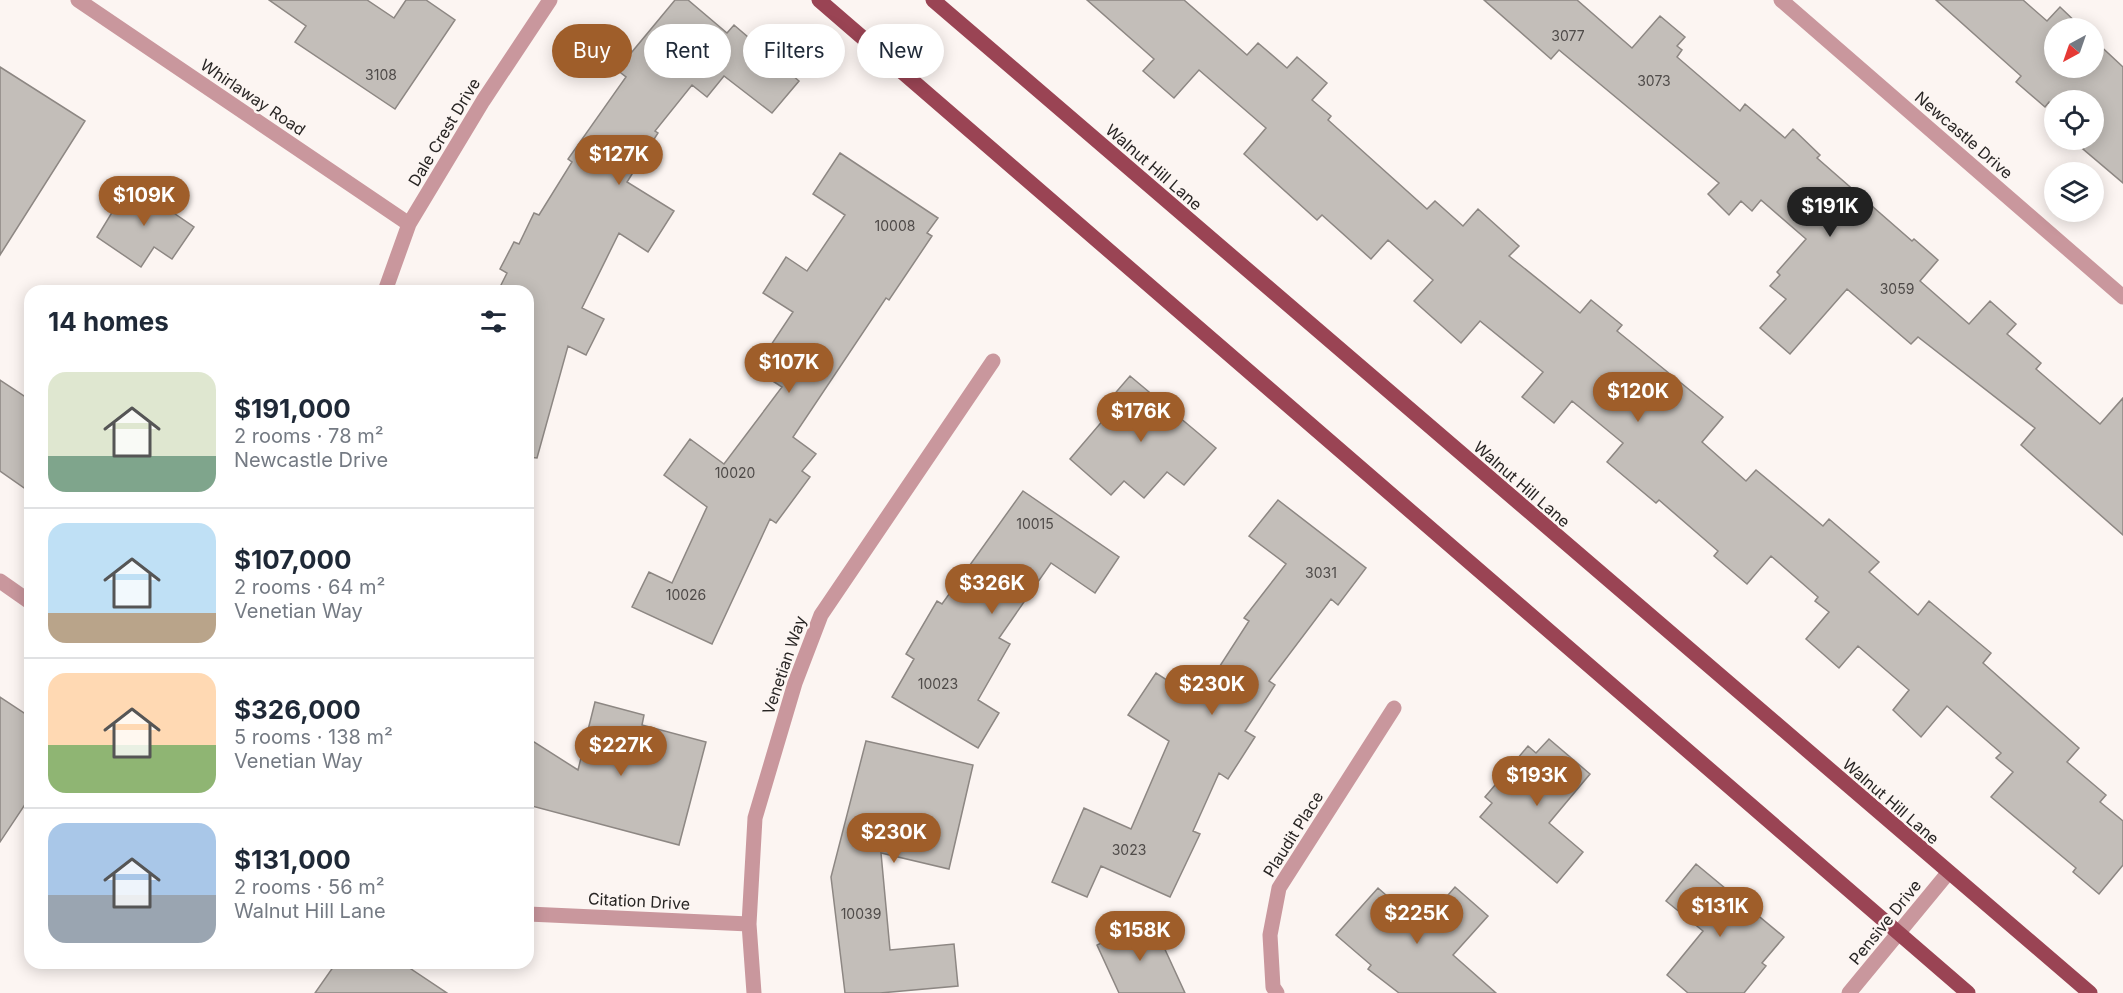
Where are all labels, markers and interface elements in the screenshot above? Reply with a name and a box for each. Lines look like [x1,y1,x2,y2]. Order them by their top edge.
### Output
north arrow [2044,18,2104,78]
map controls [2044,18,2104,222]
chip: Buy [552,24,632,78]
chip: Rent [644,24,731,78]
chip: Filters [743,24,845,78]
chip: New [857,24,944,78]
house number: 3077 [1551,27,1585,44]
street label: Whirlaway Road [197,55,309,139]
house number: 3108 [365,66,397,83]
house number: 3073 [1637,72,1671,89]
street label: Dale Crest Drive [404,74,484,190]
street label: Newcastle Drive [1911,87,2017,183]
button: locate [2044,90,2104,150]
street label: Walnut Hill Lane [1102,120,1206,214]
pin: $127K [577,135,661,186]
text: $127K [589,142,649,166]
button: layers [2044,162,2104,222]
pin: $109K [102,176,186,227]
text: $109K [113,183,175,207]
pin: $191K [1788,187,1872,238]
text: $191K [1801,194,1859,218]
house number: 10008 [875,217,915,234]
house number: 3059 [1880,280,1914,297]
icon: filters [477,305,510,338]
text: 14 homes [48,306,169,337]
pin: $107K [747,343,831,394]
text: $107K [759,350,819,374]
pin: $120K [1596,372,1680,423]
text: $120K [1607,379,1669,403]
pin: $176K [1099,392,1183,443]
text: $191,000 [234,393,351,424]
icon: home [96,396,168,468]
text: $176K [1111,399,1171,423]
text: 2 rooms · 78 m² [234,424,383,448]
street label: Walnut Hill Lane [1470,437,1574,531]
text: Newcastle Drive [234,448,388,472]
house number: 10020 [715,464,755,481]
house number: 10015 [1016,515,1054,532]
text: $107,000 [234,544,352,575]
icon: home [96,547,168,619]
pin: $326K [950,564,1034,615]
house number: 3031 [1305,564,1337,581]
text: $326K [959,571,1025,595]
text: 2 rooms · 64 m² [234,575,385,599]
house number: 10026 [666,586,706,603]
text: Venetian Way [234,599,363,623]
street label: Venetian Way [758,613,810,717]
pin: $230K [1170,665,1254,716]
text: $230K [1179,672,1245,696]
house number: 10023 [918,675,958,692]
text: $326,000 [234,694,361,725]
icon: home [96,697,168,769]
text: 5 rooms · 138 m² [234,725,393,749]
pin: $227K [579,726,663,777]
text: $227K [589,733,653,757]
text: Venetian Way [234,749,363,773]
street label: Walnut Hill Lane [1839,754,1943,848]
pin: $193K [1495,756,1579,807]
text: $193K [1506,763,1568,787]
street label: Plaudit Place [1259,787,1327,881]
pin: $230K [852,813,936,864]
text: $230K [861,820,927,844]
house number: 3023 [1112,841,1146,858]
text: $131,000 [234,844,351,875]
icon: home [96,847,168,919]
text: 2 rooms · 56 m² [234,875,385,899]
street label: Pensive Drive [1845,876,1925,968]
pin: $131K [1678,887,1762,938]
street label: Citation Drive [587,888,691,914]
pin: $225K [1375,894,1459,945]
text: $131K [1691,894,1749,918]
text: Walnut Hill Lane [234,899,386,923]
text: $225K [1384,901,1450,925]
house number: 10039 [841,905,881,922]
pin: $158K [1098,911,1182,962]
text: $158K [1109,918,1171,942]

